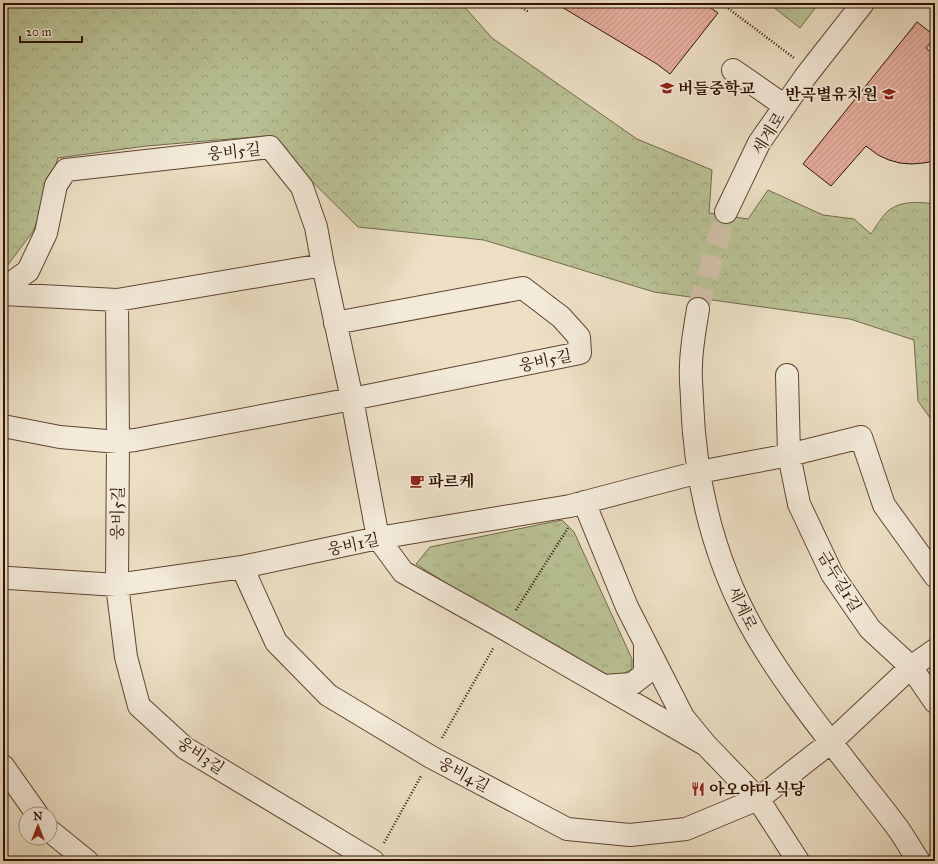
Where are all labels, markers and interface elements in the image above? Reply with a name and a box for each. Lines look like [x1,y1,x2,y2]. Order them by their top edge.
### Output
scale bar [20,18,82,44]
text: 20 m [26,25,52,39]
place label: 버들중학교 [678,79,756,98]
school or university icon: 버들중학교 [659,80,675,96]
place label: 반곡별유치원 [785,85,878,104]
school or university icon: 반곡별유치원 [881,86,897,102]
street label: 세계로 [748,108,789,158]
street label: 웅비5길 [206,139,262,164]
street label: 웅비5길 [517,346,573,375]
place label: 파르케 [428,472,474,491]
cafe icon: 파르케 [409,473,425,489]
street label: 웅비5길 [108,486,127,540]
street label: 웅비1길 [325,530,381,559]
street label: 금두길1길 [814,547,865,615]
street label: 세계로 [724,583,761,634]
street label: 웅비3길 [174,733,228,778]
street label: 웅비4길 [435,753,493,796]
place label: 아오야마 식당 [709,780,806,799]
restaurant icon: 아오야마 식당 [690,781,706,797]
north arrow [18,806,58,846]
text: N [33,810,43,823]

